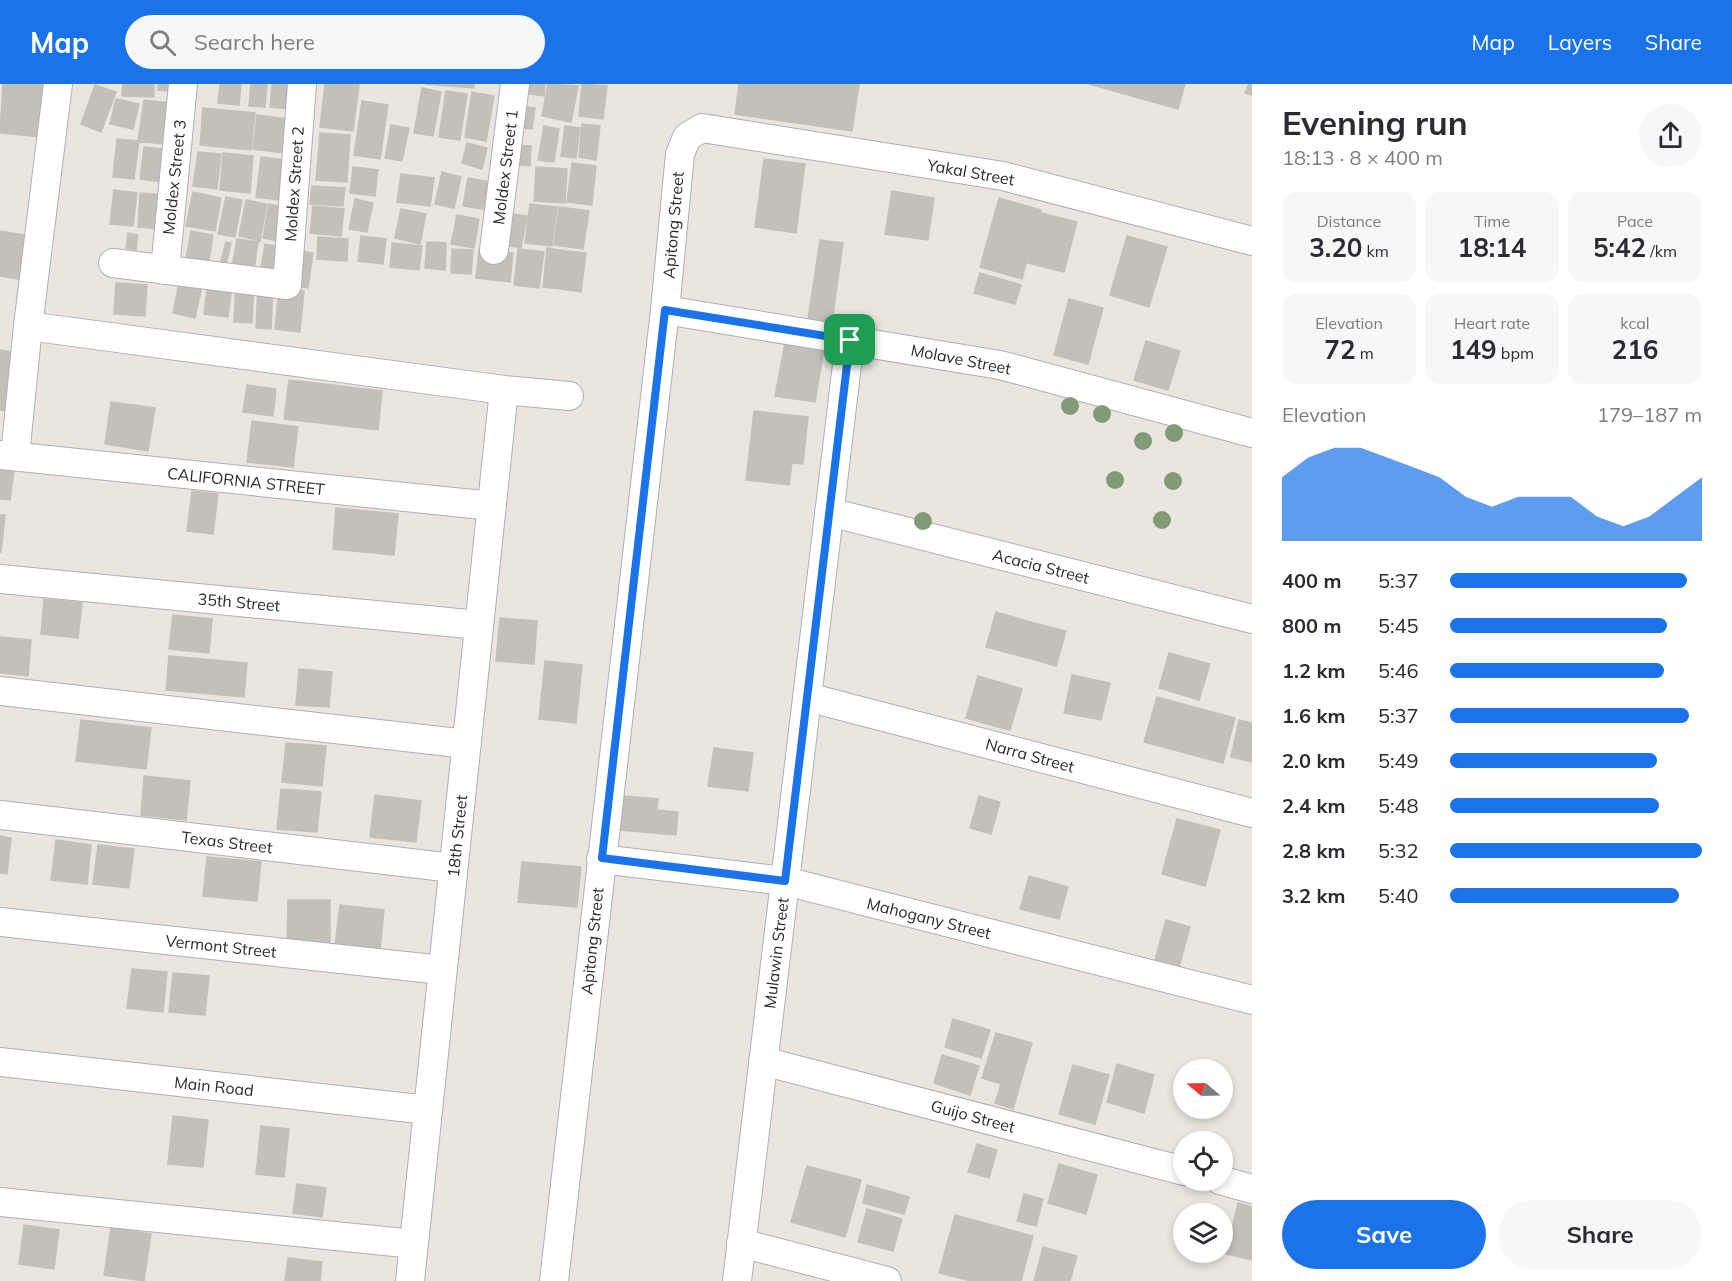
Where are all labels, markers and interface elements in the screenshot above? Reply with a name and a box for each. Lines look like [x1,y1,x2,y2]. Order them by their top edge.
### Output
search box [125,15,545,69]
text: Map [30,25,89,60]
icon: search [146,26,179,59]
text: Search here [194,28,315,56]
text: Map [1472,29,1515,55]
text: Layers [1548,29,1612,55]
text: Share [1645,29,1702,55]
text: Evening run [1282,102,1468,143]
button: share [1639,104,1702,167]
street label: Moldex Street 1 [488,108,522,226]
street label: Moldex Street 3 [158,118,190,236]
street label: Moldex Street 2 [280,126,308,242]
text: 18:13 · 8 × 400 m [1282,145,1443,170]
street label: Yakal Street [925,154,1016,190]
street label: Apitong Street [658,170,688,279]
text: Distance [1317,211,1381,231]
text: Time [1474,211,1510,231]
text: Pace [1617,211,1653,231]
text: 3.20 [1309,231,1362,264]
text: 18:14 [1458,231,1526,264]
text: 5:42 [1593,231,1646,264]
text: km [1362,241,1389,261]
text: /km [1646,241,1677,261]
text: Elevation [1315,313,1383,333]
text: Heart rate [1454,313,1530,333]
text: kcal [1620,313,1650,333]
pin [824,314,875,365]
icon: arrive [833,323,866,356]
text: 72 [1324,333,1355,366]
text: 149 [1450,333,1497,366]
text: 216 [1612,333,1658,366]
street label: Molave Street [909,339,1013,379]
text: m [1355,343,1374,363]
text: bpm [1497,343,1534,363]
text: Elevation [1282,402,1367,427]
text: 179–187 m [1597,402,1702,427]
street label: CALIFORNIA STREET [166,463,326,499]
street label: Acacia Street [991,544,1092,588]
text: 400 m [1282,568,1341,593]
text: 5:37 [1378,568,1419,593]
street label: 35th Street [197,588,281,616]
text: 800 m [1282,613,1341,638]
text: 5:45 [1378,613,1419,638]
text: 1.2 km [1282,658,1345,683]
text: 5:46 [1378,658,1419,683]
text: 1.6 km [1282,703,1345,728]
text: 5:37 [1378,703,1419,728]
street label: Narra Street [983,734,1077,777]
text: 2.0 km [1282,748,1345,773]
text: 5:49 [1378,748,1419,773]
street label: 18th Street [443,793,471,878]
text: 2.4 km [1282,793,1345,818]
text: 5:48 [1378,793,1419,818]
street label: Texas Street [180,826,274,858]
text: 2.8 km [1282,838,1345,863]
text: 5:32 [1378,838,1419,863]
text: 3.2 km [1282,883,1345,908]
text: 5:40 [1378,883,1419,908]
street label: Apitong Street [576,886,608,995]
street label: Mahogany Street [865,893,994,943]
street label: Mulawin Street [759,896,793,1010]
street label: Vermont Street [165,930,278,962]
north arrow [1173,1059,1233,1119]
map controls [1173,1059,1233,1263]
street label: Main Road [173,1072,255,1100]
street label: Guijo Street [929,1095,1018,1137]
button: locate [1173,1131,1233,1191]
button: Save [1282,1200,1486,1269]
button: Share [1498,1200,1702,1269]
button: layers [1173,1203,1233,1263]

